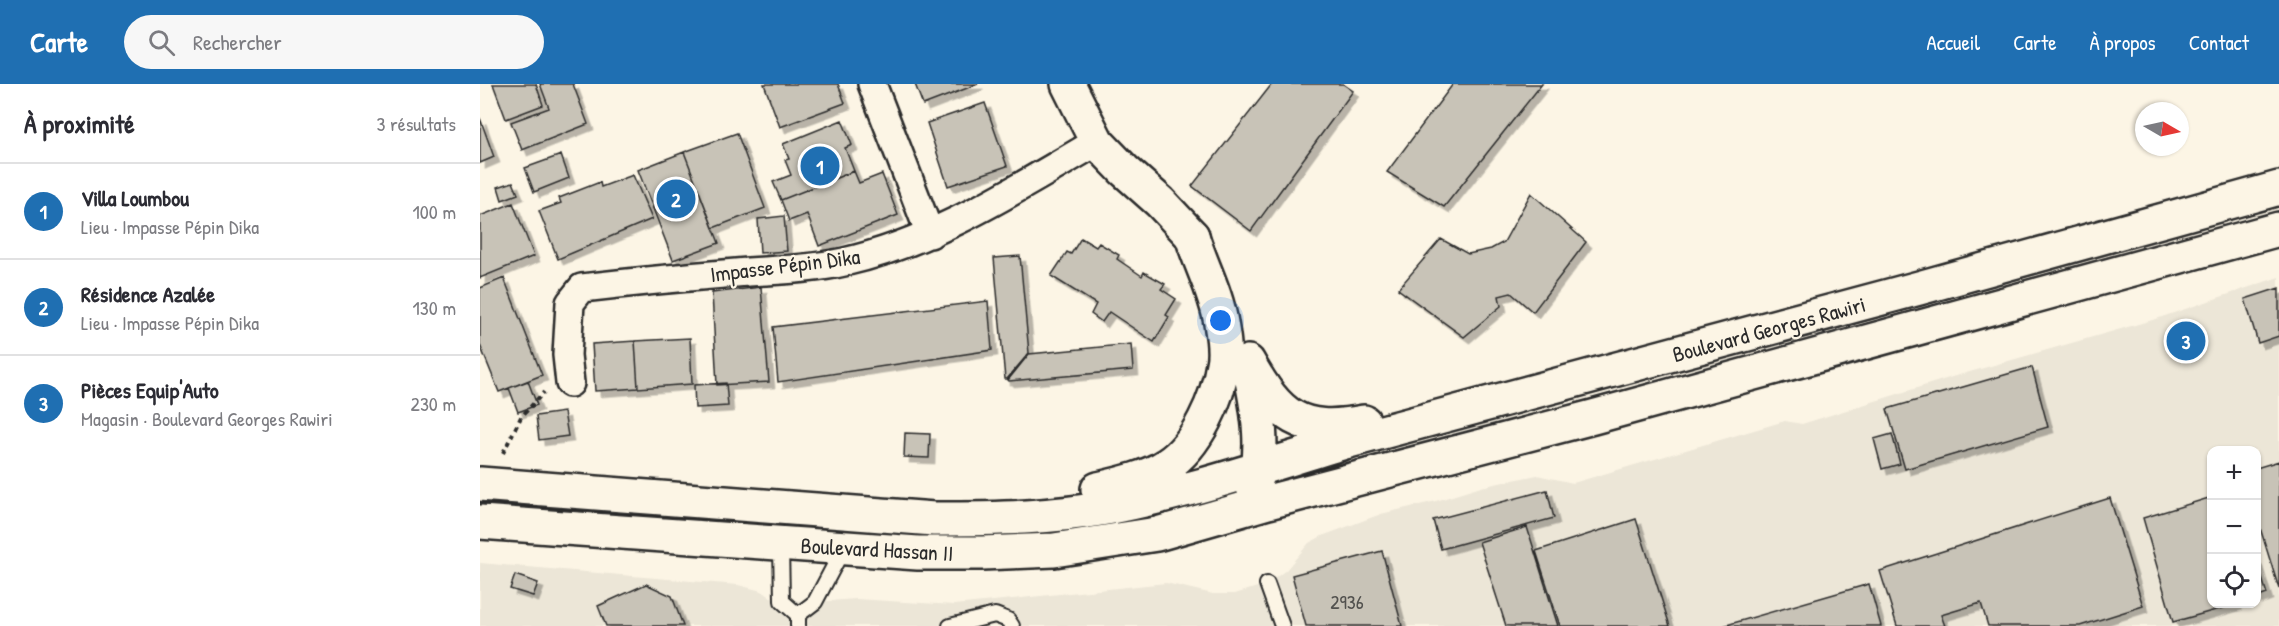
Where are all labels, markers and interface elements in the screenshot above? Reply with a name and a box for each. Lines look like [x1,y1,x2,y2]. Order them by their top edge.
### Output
search box [124,15,544,69]
text: Carte [30,23,88,61]
icon: search [145,26,178,59]
text: Rechercher [193,27,282,57]
text: Accueil [1927,28,1980,57]
text: Carte [2013,28,2057,57]
text: À propos [2090,28,2156,57]
text: Contact [2189,28,2249,57]
north arrow [2135,102,2189,156]
text: À proximité [24,106,135,141]
text: 3 résultats [376,110,456,137]
pin: 1 [800,144,840,188]
pin: 2 [656,176,696,222]
text: Villa Loumbou [81,183,189,213]
text: 1 [40,198,47,225]
text: 100 m [413,198,456,225]
text: Lieu · Impasse Pépin Dika [81,213,259,240]
street label: Impasse Pépin Dika [708,241,862,289]
text: Résidence Azalée [81,279,215,309]
street label: Boulevard Georges Rawiri [1669,289,1869,369]
text: 2 [39,294,48,321]
text: 130 m [413,294,456,321]
your location [1206,306,1235,335]
text: Lieu · Impasse Pépin Dika [81,309,259,336]
pin: 3 [2166,318,2206,364]
text: Pièces Equip'Auto [81,375,219,405]
text: 3 [39,390,48,417]
text: 230 m [411,390,456,417]
text: Magasin · Boulevard Georges Rawiri [81,405,333,432]
map controls [2207,446,2261,608]
button: + [2207,446,2261,500]
button: − [2207,500,2261,554]
street label: Boulevard Hassan II [800,530,954,568]
button: locate [2207,554,2261,608]
house number: 2936 [1330,588,1364,615]

